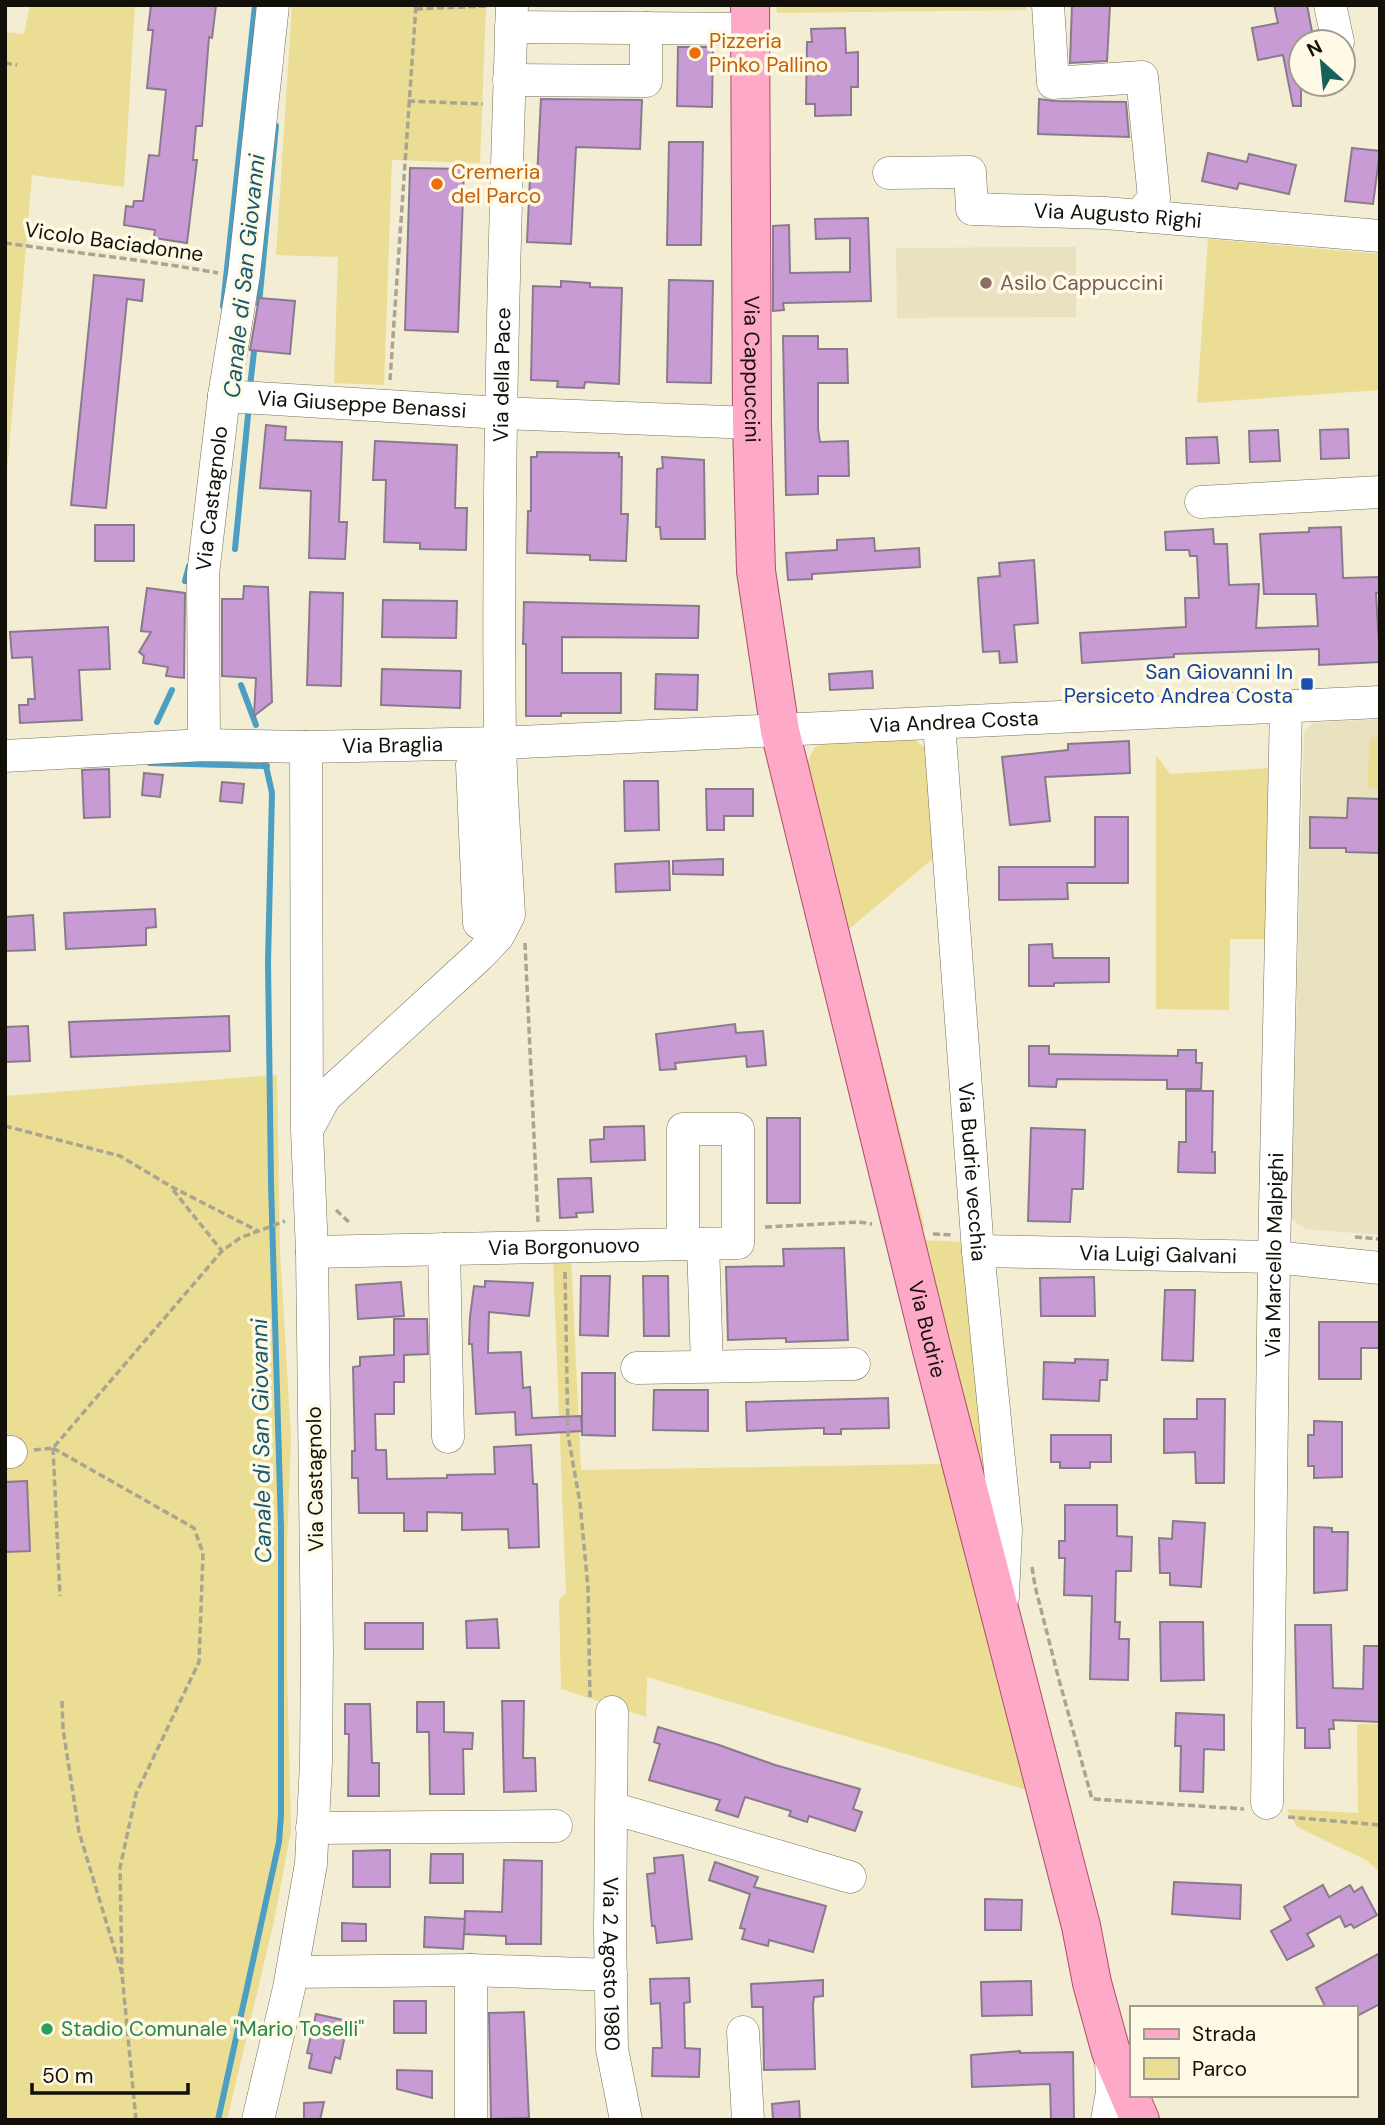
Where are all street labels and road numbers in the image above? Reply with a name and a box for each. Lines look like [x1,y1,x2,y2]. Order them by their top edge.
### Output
street label: Via Augusto Righi [1033,197,1203,235]
street label: Vicolo Baciadonne [23,216,205,268]
street label: Via Cappuccini [737,295,767,443]
street label: Via della Pace [487,307,517,442]
street label: Via Giuseppe Benassi [256,384,467,425]
street label: Via Castagnolo [189,424,234,573]
street label: Via Andrea Costa [869,704,1039,740]
street label: Via Braglia [342,730,443,760]
street label: Via Budrie vecchia [952,1081,993,1263]
street label: Via Marcello Malpighi [1259,1152,1290,1358]
street label: Via Borgonuovo [488,1231,640,1262]
street label: Via Luigi Galvani [1079,1239,1237,1270]
street label: Via Budrie [902,1278,953,1381]
street label: Via Castagnolo [300,1406,330,1552]
street label: Via 2 Agosto 1980 [596,1877,626,2051]

